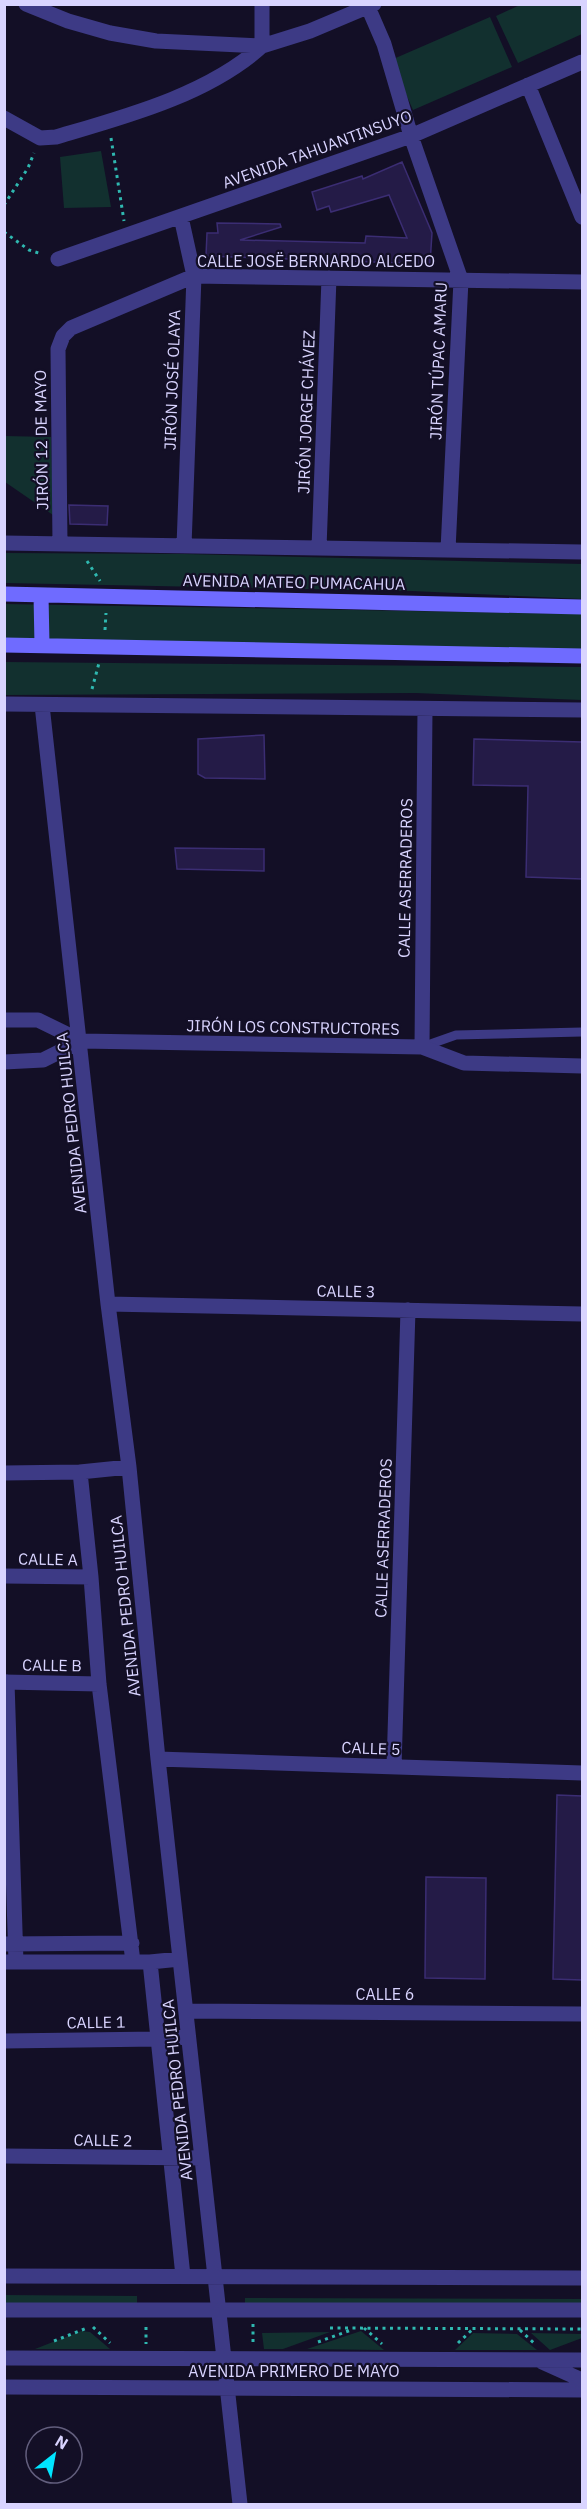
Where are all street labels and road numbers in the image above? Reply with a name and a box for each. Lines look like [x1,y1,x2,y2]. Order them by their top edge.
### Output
street label: AVENIDA TAHUANTINSUYO [220,105,414,193]
street label: CALLE JOSË BERNARDO ALCEDO [197,251,435,271]
street label: JIRÓN TÚPAC AMARU [424,282,451,440]
street label: JIRÓN JOSÉ OLAYA [159,309,184,451]
street label: JIRÓN JORGE CHÁVEZ [292,330,319,494]
street label: JIRÓN 12 DE MAYO [29,370,52,510]
street label: AVENIDA MATEO PUMACAHUA [182,570,406,594]
street label: CALLE ASERRADEROS [394,798,416,958]
street label: JIRÓN LOS CONSTRUCTORES [186,1014,400,1039]
street label: AVENIDA PEDRO HUILCA [52,1031,90,1215]
street label: CALLE 3 [316,1280,376,1302]
street label: CALLE ASERRADEROS [370,1458,396,1618]
street label: AVENIDA PEDRO HUILCA [106,1514,144,1698]
street label: CALLE A [18,1548,78,1570]
street label: CALLE B [22,1654,82,1676]
street label: CALLE 5 [341,1737,401,1759]
street label: CALLE 6 [356,1984,414,2004]
street label: AVENIDA PEDRO HUILCA [158,1998,196,2182]
street label: CALLE 1 [66,2011,126,2033]
street label: CALLE 2 [73,2129,133,2151]
street label: AVENIDA PRIMERO DE MAYO [188,2361,400,2381]

